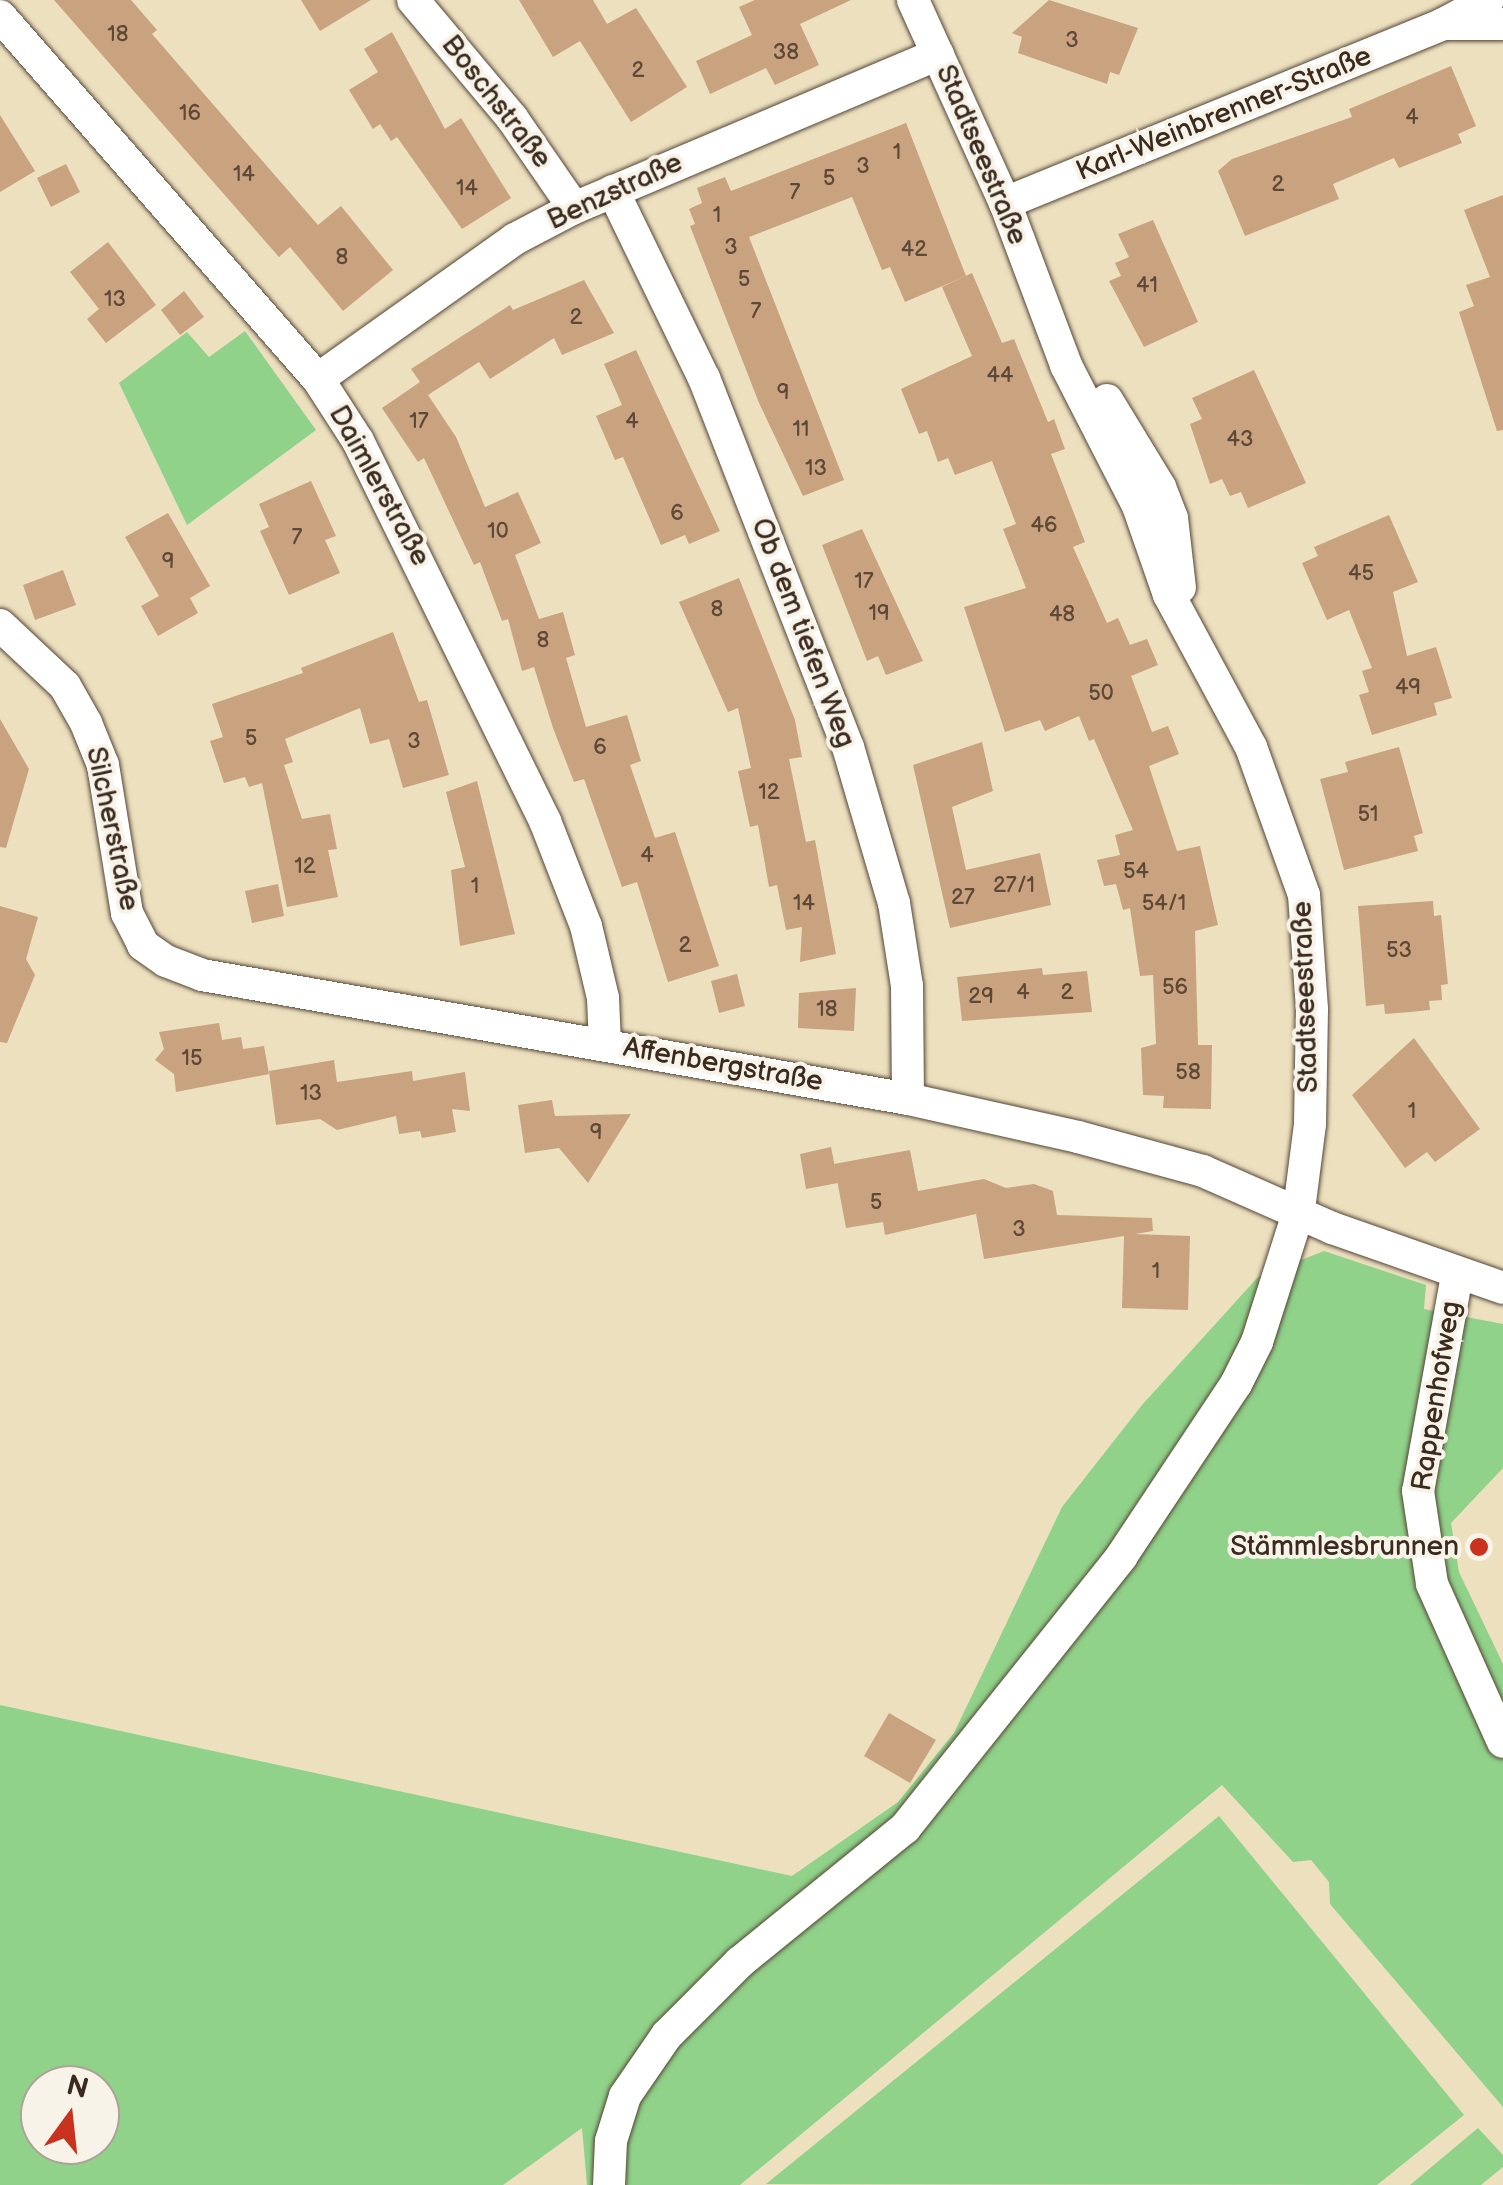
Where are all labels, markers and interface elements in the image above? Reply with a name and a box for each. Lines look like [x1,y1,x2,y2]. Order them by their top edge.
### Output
house number: 18 [107,22,129,48]
house number: 3 [1065,28,1079,54]
street label: Boschstraße [434,29,558,175]
street label: Karl-Weinbrenner-Straße [1072,39,1376,189]
house number: 38 [773,40,799,66]
house number: 2 [632,58,644,84]
street label: Stadtseestraße [928,60,1034,250]
house number: 16 [179,101,201,127]
house number: 4 [1405,105,1419,131]
house number: 1 [893,140,901,166]
street label: Benzstraße [542,146,688,238]
house number: 3 [856,154,870,180]
house number: 14 [233,162,255,188]
house number: 5 [823,166,835,192]
house number: 2 [1272,172,1284,198]
house number: 14 [456,176,478,202]
house number: 7 [790,180,800,206]
house number: 1 [713,203,721,229]
house number: 3 [724,235,738,261]
house number: 42 [901,237,927,263]
house number: 8 [336,245,348,271]
house number: 5 [738,267,750,293]
house number: 41 [1136,273,1158,299]
house number: 13 [104,287,126,313]
house number: 7 [751,299,761,325]
house number: 2 [570,305,582,331]
house number: 44 [987,363,1013,389]
house number: 9 [777,380,789,406]
street label: Daimlerstraße [321,400,437,572]
house number: 17 [409,409,429,435]
house number: 4 [625,409,639,435]
house number: 11 [792,417,810,443]
house number: 43 [1227,427,1253,453]
house number: 13 [805,456,827,482]
house number: 6 [670,501,684,527]
street label: Ob dem tiefen Weg [744,513,862,753]
house number: 46 [1031,513,1057,539]
house number: 10 [487,519,509,545]
house number: 7 [292,525,302,551]
house number: 9 [162,549,174,575]
house number: 45 [1348,561,1374,587]
house number: 17 [854,569,874,595]
house number: 8 [711,597,723,623]
house number: 19 [868,601,890,627]
house number: 48 [1049,602,1075,628]
house number: 8 [537,628,549,654]
house number: 49 [1395,675,1421,701]
house number: 50 [1088,681,1114,707]
house number: 5 [245,726,257,752]
house number: 3 [407,729,421,755]
house number: 6 [593,735,607,761]
street label: Silcherstraße [78,744,146,914]
house number: 12 [758,780,780,806]
house number: 51 [1357,802,1379,828]
house number: 4 [640,843,654,869]
house number: 12 [294,854,316,880]
house number: 54 [1123,859,1149,885]
house number: 27/1 [993,873,1035,899]
house number: 1 [471,874,479,900]
house number: 27 [951,885,975,911]
house number: 14 [793,891,815,917]
house number: 54/1 [1142,891,1186,917]
street label: Stadtseestraße [1286,900,1326,1094]
house number: 2 [679,933,691,959]
house number: 53 [1386,938,1412,964]
house number: 56 [1162,975,1188,1001]
house number: 4 [1016,980,1030,1006]
house number: 2 [1061,980,1073,1006]
house number: 29 [968,984,994,1010]
house number: 18 [816,997,838,1023]
street label: Affenbergstraße [621,1031,825,1099]
house number: 15 [181,1046,203,1072]
house number: 58 [1175,1060,1201,1086]
house number: 13 [300,1081,322,1107]
house number: 1 [1408,1099,1416,1125]
house number: 9 [590,1120,602,1146]
house number: 5 [870,1190,882,1216]
house number: 3 [1012,1217,1026,1243]
house number: 1 [1152,1259,1160,1285]
street label: Rappenhofweg [1405,1299,1469,1493]
place label: Stämmlesbrunnen [1230,1530,1459,1564]
marker: Stämmlesbrunnen [1468,1536,1490,1558]
north arrow [20,2065,120,2165]
text: N [63,2069,92,2106]

